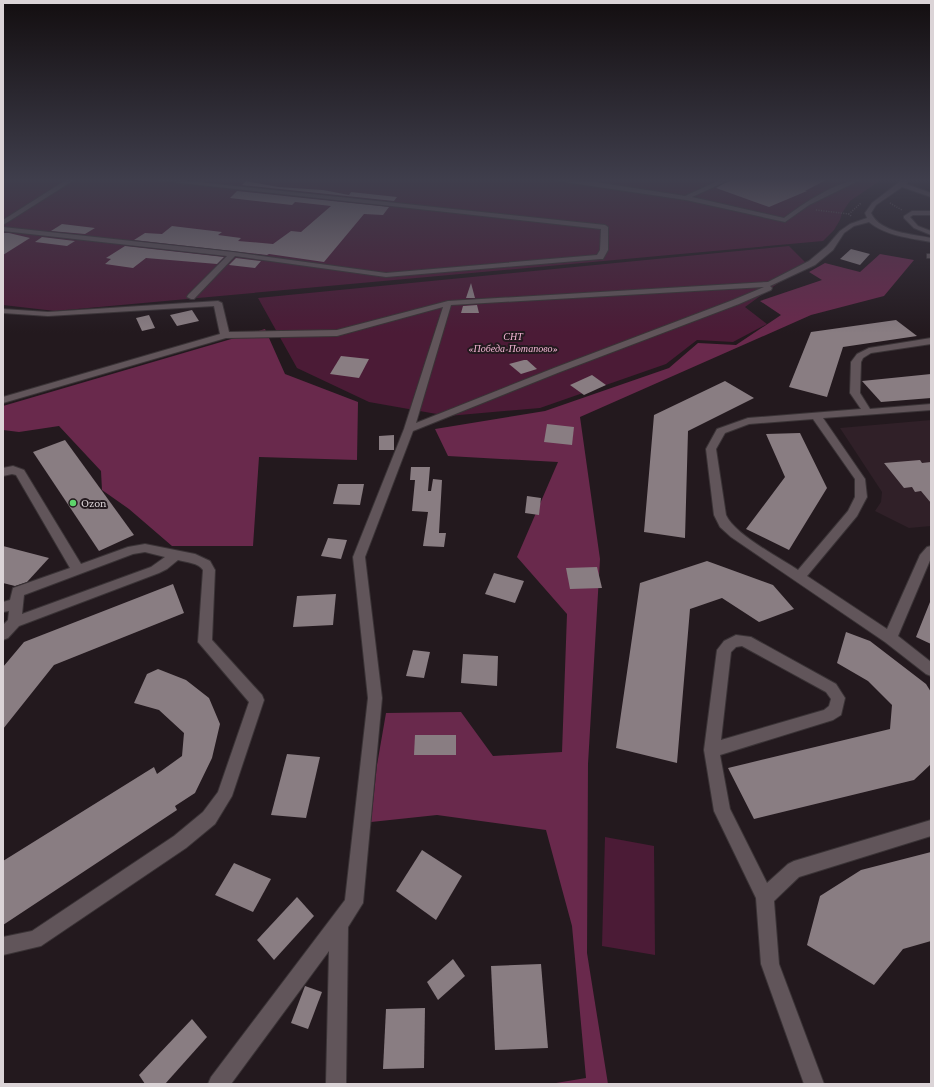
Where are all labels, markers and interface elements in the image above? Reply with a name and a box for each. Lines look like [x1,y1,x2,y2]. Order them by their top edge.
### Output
park label: СНТ «Победа-Потапово» [468,331,558,354]
place label: Ozon [81,496,107,510]
marker: Ozon [68,498,78,508]

